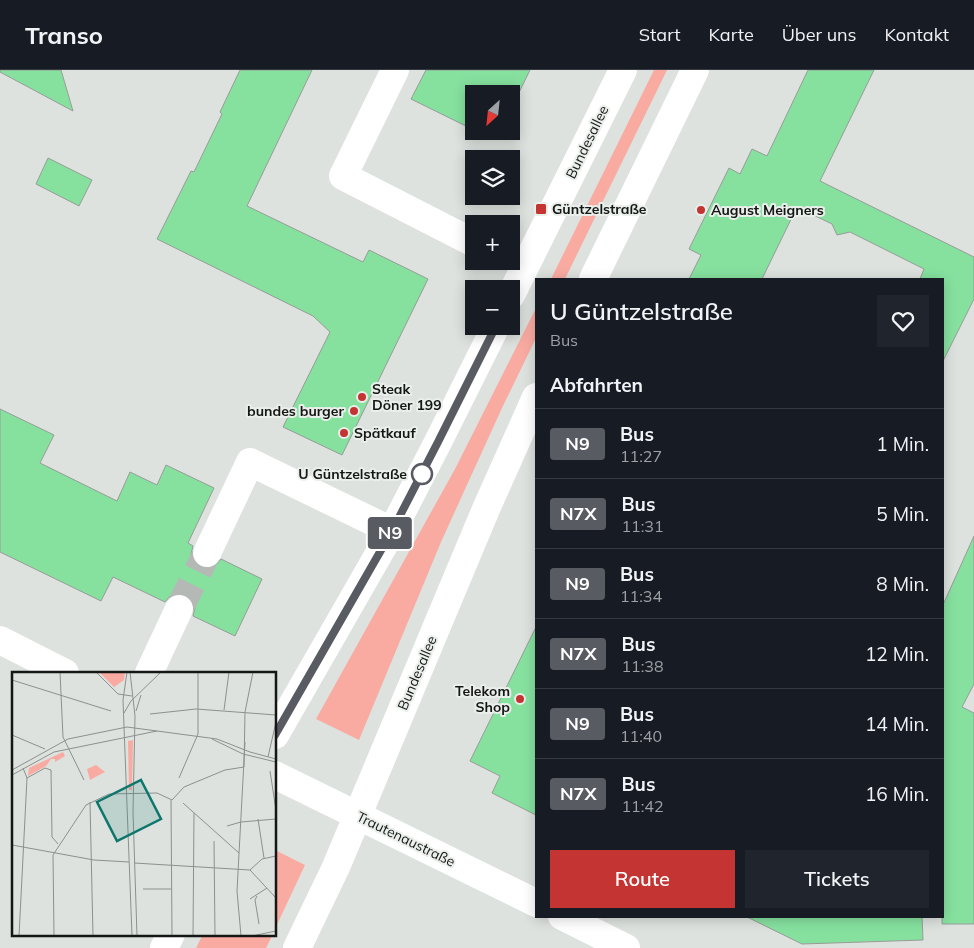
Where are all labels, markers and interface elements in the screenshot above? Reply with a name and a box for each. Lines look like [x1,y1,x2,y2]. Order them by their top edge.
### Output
text: Transo [25,20,103,50]
text: Start [639,23,680,46]
text: Karte [708,23,754,46]
text: Über uns [782,23,857,46]
text: Kontakt [885,23,949,46]
north arrow [465,85,520,140]
map controls [465,85,520,335]
street label: Bundesallee [562,103,612,181]
button: layers [465,150,520,205]
place label: Güntzelstraße [552,200,647,218]
place label: August Meigners [711,201,824,219]
marker: Güntzelstraße [534,202,548,216]
marker: August Meigners [695,204,707,216]
button: + [465,215,520,270]
button: − [465,280,520,335]
button: heart [877,295,929,347]
text: U Güntzelstraße [550,296,733,326]
text: Bus [550,330,578,350]
text: Abfahrten [550,373,643,397]
place label: Steak Döner 199 [372,380,442,414]
marker: Steak Döner 199 [356,391,368,403]
place label: bundes burger [247,402,344,420]
marker: bundes burger [348,405,360,417]
text: Bus [620,422,654,446]
place label: Spätkauf [354,424,416,442]
marker: Spätkauf [338,427,350,439]
text: N9 [565,432,590,455]
text: 1 Min. [876,432,929,456]
text: 11:27 [620,446,662,466]
marker: U Güntzelstraße [411,463,433,485]
place label: U Güntzelstraße [298,465,407,483]
text: Bus [621,492,655,516]
text: N7X [560,502,596,525]
text: 5 Min. [876,502,929,526]
text: 11:31 [621,516,664,536]
line badge: N9 [368,517,412,549]
text: N9 [378,521,402,544]
text: Bus [620,562,654,586]
text: N9 [565,572,590,595]
text: 8 Min. [876,572,929,596]
text: 11:34 [620,586,662,606]
text: Bus [621,632,655,656]
street label: Bundesallee [393,633,441,713]
text: N7X [560,642,596,665]
text: 12 Min. [865,642,929,666]
text: 11:38 [621,656,664,676]
inset map [12,672,276,936]
place label: Telekom Shop [455,682,510,716]
marker: Telekom Shop [514,693,526,705]
text: Bus [620,702,654,726]
text: N9 [565,712,590,735]
text: 14 Min. [865,712,929,736]
text: 11:40 [620,726,662,746]
text: Bus [621,772,655,796]
text: N7X [560,782,596,805]
text: 16 Min. [865,782,929,806]
text: 11:42 [621,796,664,816]
street label: Trautenaustraße [354,807,458,871]
button: Route [550,850,735,908]
button: Tickets [745,850,929,908]

